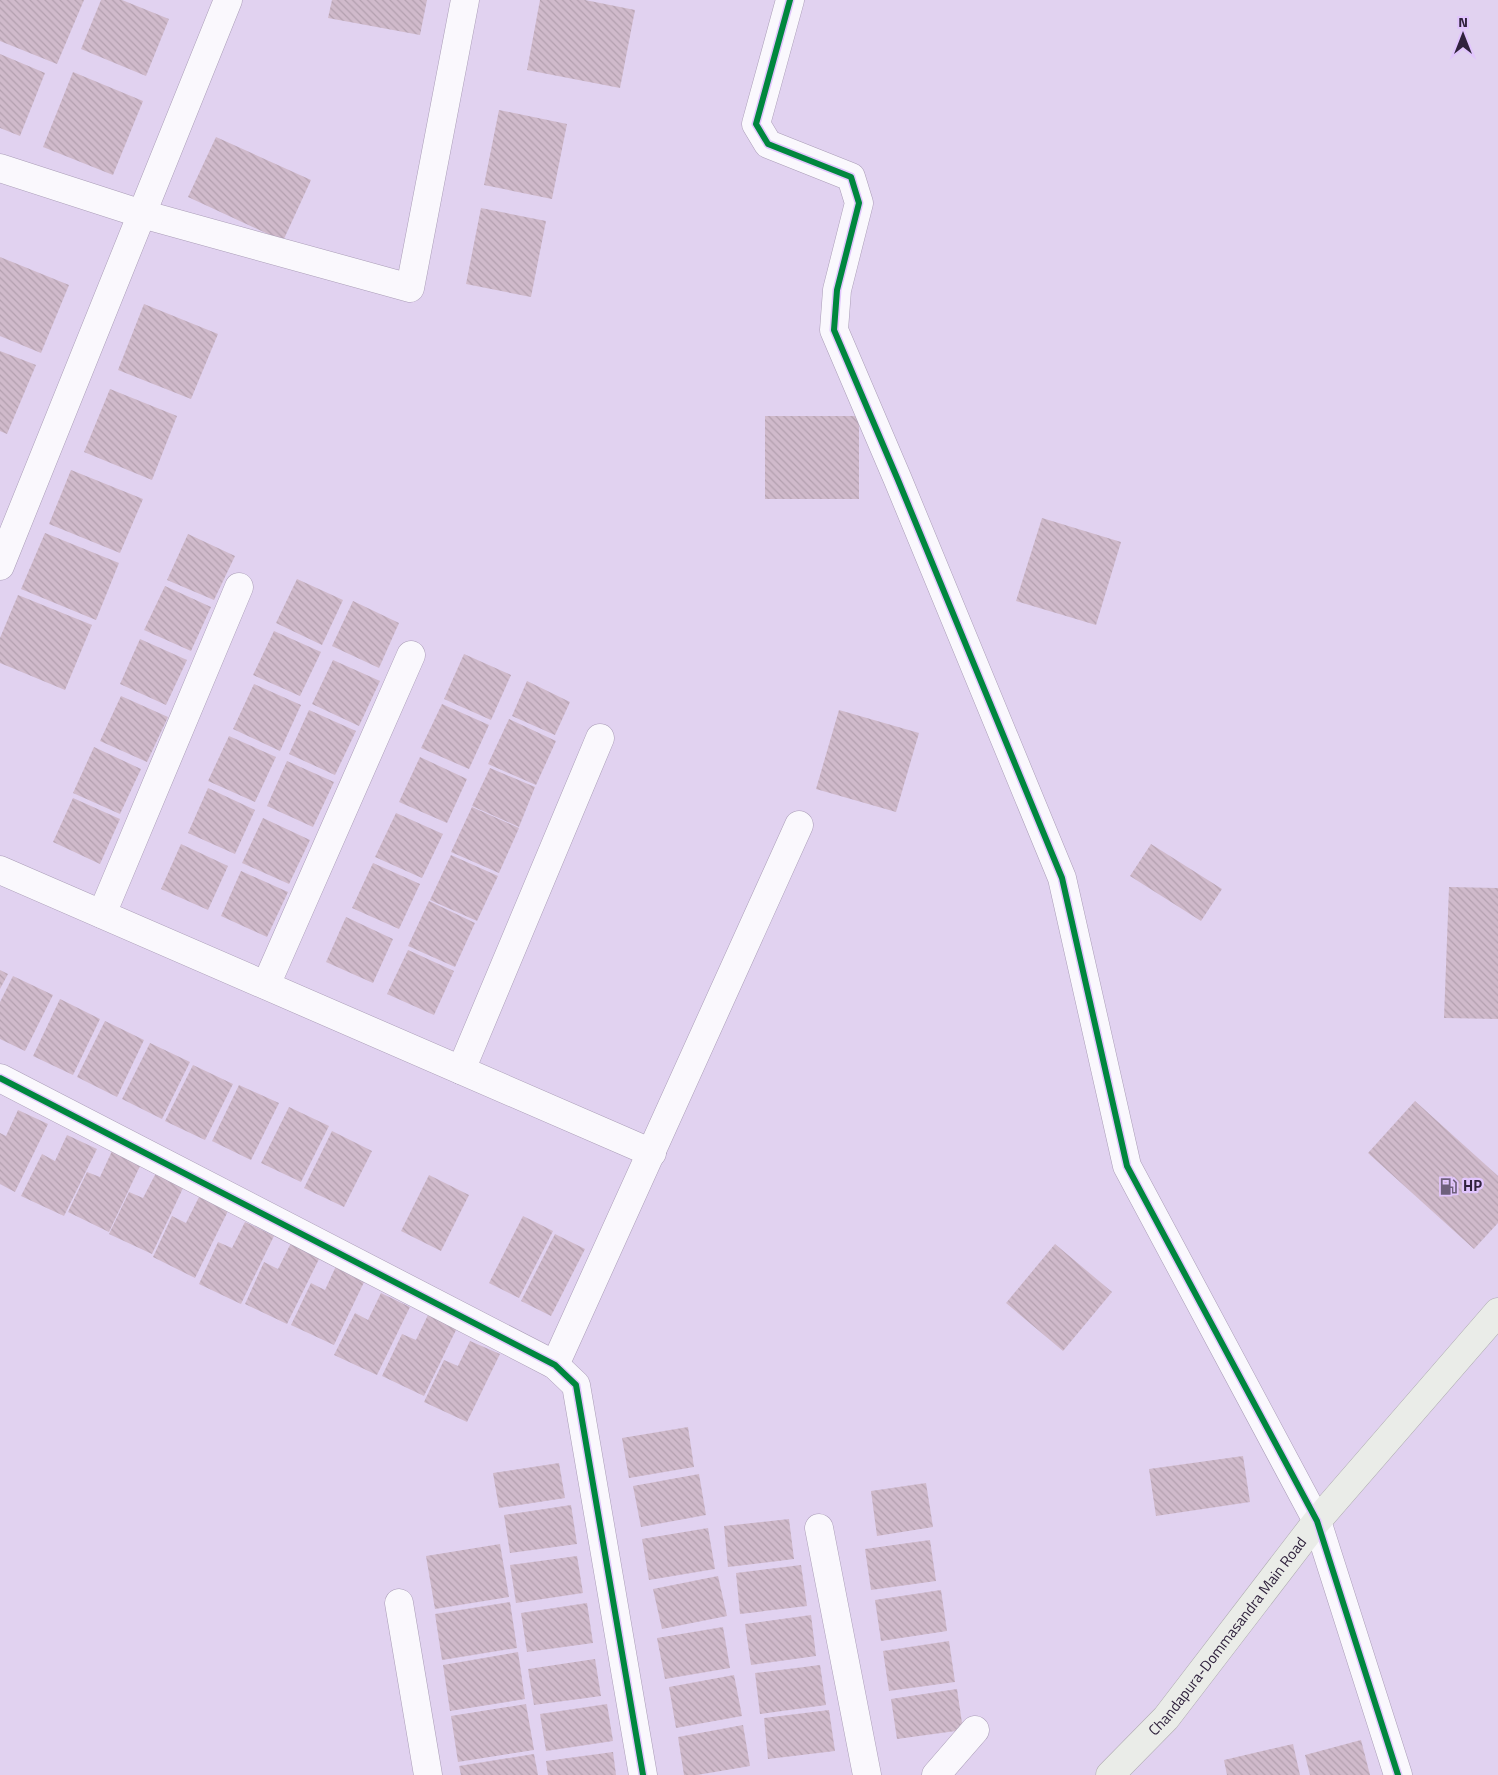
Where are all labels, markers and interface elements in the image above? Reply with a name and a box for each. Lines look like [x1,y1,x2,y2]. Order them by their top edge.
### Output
north arrow [1438,10,1488,60]
text: N [1458,11,1468,32]
place label: HP [1463,1174,1482,1197]
fuel station icon: HP [1439,1176,1459,1196]
street label: Chandapura-Dommasandra Main Road [1143,1532,1312,1741]

